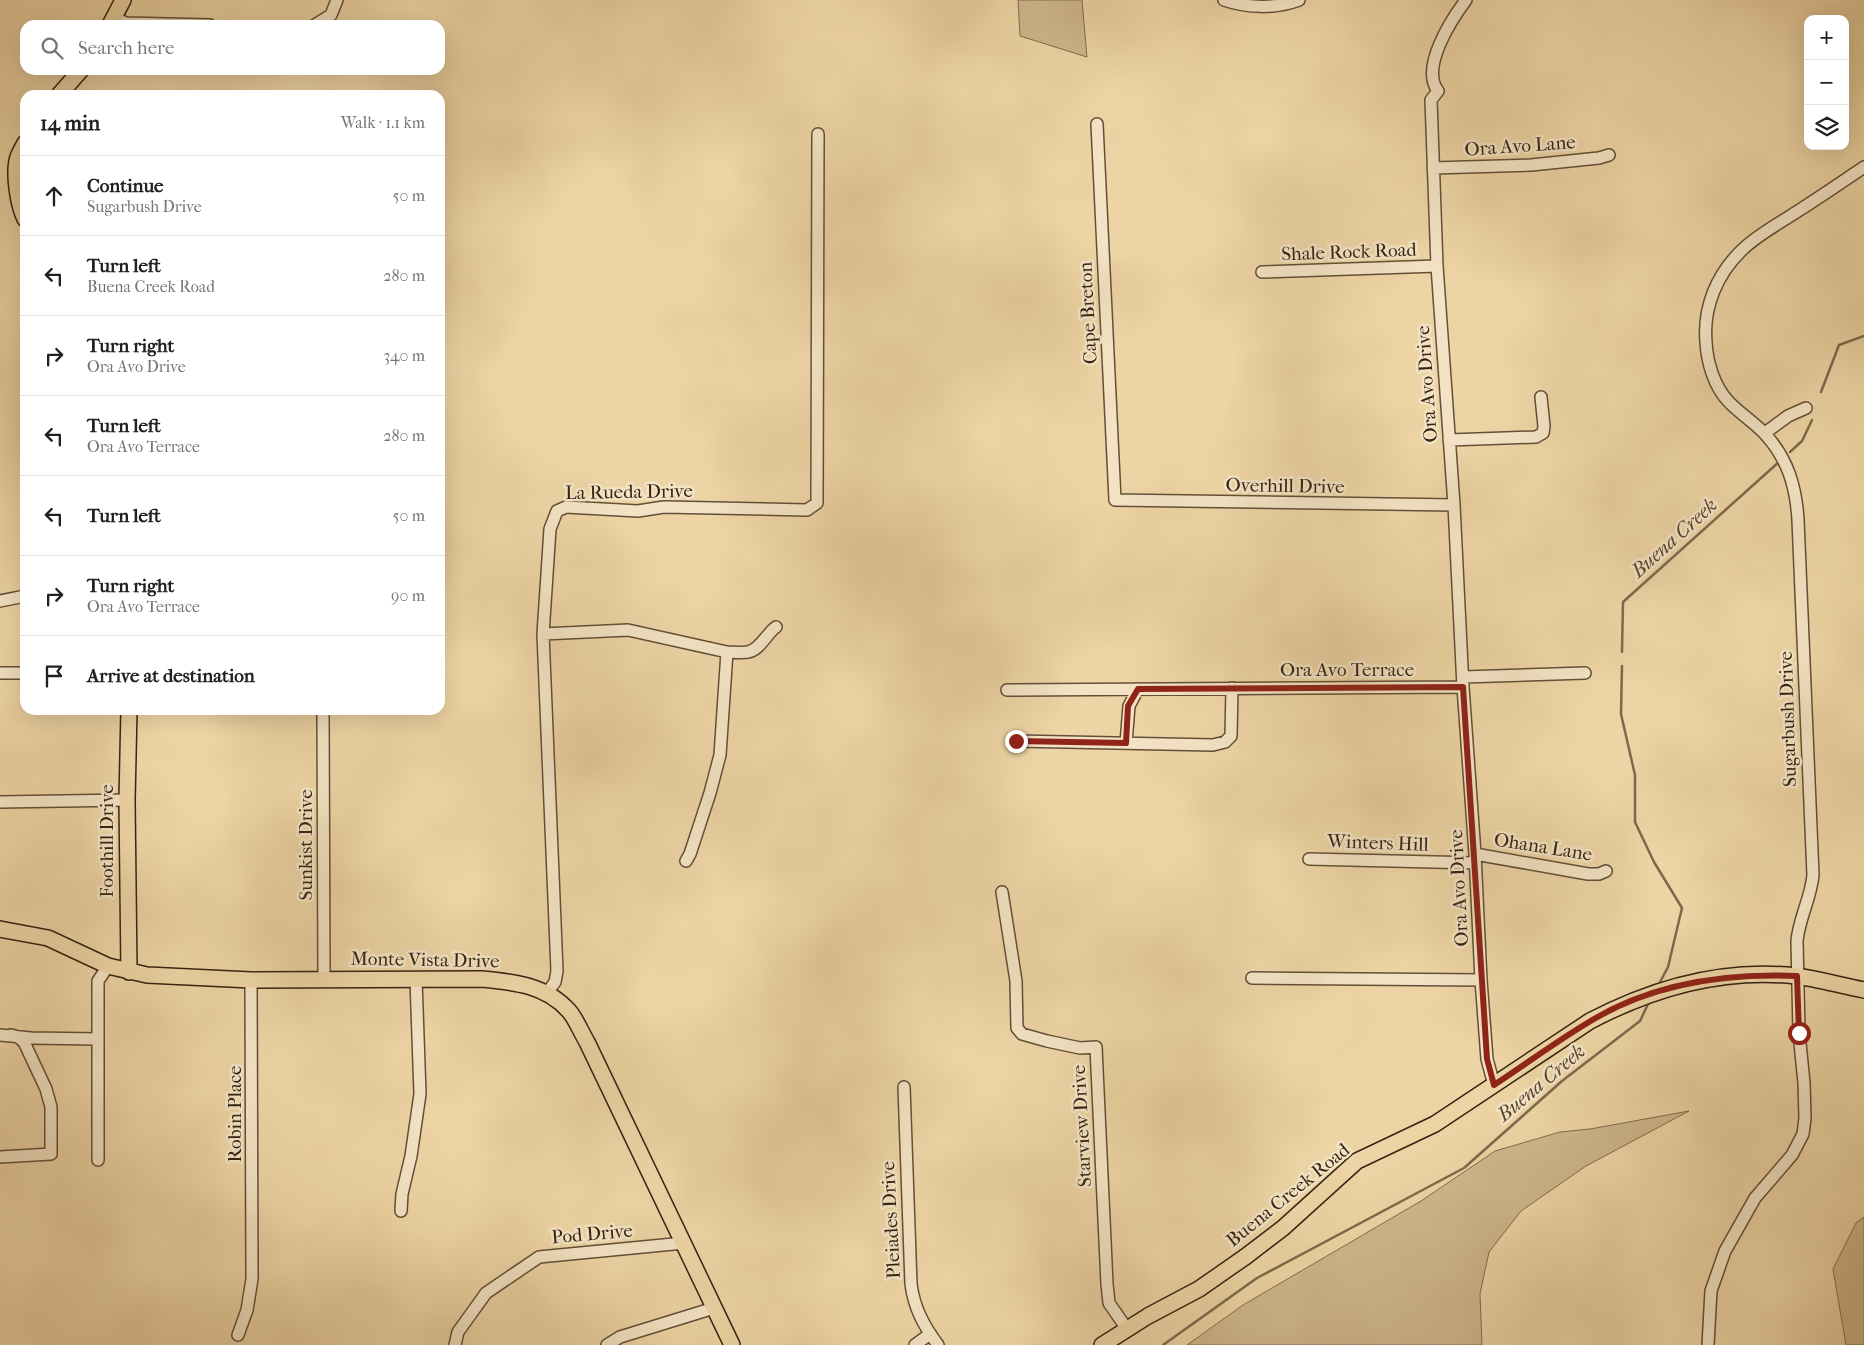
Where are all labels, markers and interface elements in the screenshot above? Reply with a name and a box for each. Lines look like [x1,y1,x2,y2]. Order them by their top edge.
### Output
map controls [1804,15,1849,150]
button: + [1804,15,1849,60]
search box [20,20,445,75]
icon: search [38,34,66,62]
text: Search here [78,37,174,59]
button: − [1804,60,1849,105]
button: layers [1804,105,1849,150]
text: 14 min [40,111,100,135]
text: Walk · 1.1 km [341,113,425,132]
street label: Ora Avo Lane [1464,131,1576,161]
text: Continue [87,175,163,197]
icon: ahead [40,182,68,210]
text: 50 m [393,186,425,205]
text: Sugarbush Drive [87,197,202,216]
street label: Shale Rock Road [1281,239,1418,265]
text: Turn left [87,255,161,277]
street label: Cape Breton [1074,261,1102,365]
icon: left [40,262,68,290]
text: 280 m [383,266,425,285]
text: Buena Creek Road [87,277,215,296]
street label: Ora Avo Drive [1412,325,1442,443]
text: Turn right [87,335,174,357]
icon: right [40,342,68,370]
text: 340 m [383,346,425,365]
text: Ora Avo Drive [87,357,186,376]
text: Turn left [87,415,161,437]
icon: left [40,422,68,450]
text: 280 m [383,426,425,445]
text: Ora Avo Terrace [87,437,200,456]
street label: Overhill Drive [1225,474,1345,498]
street label: La Rueda Drive [565,480,693,504]
water label: Buena Creek [1626,493,1722,583]
icon: left [40,502,68,530]
text: Turn left [87,505,161,527]
text: 50 m [393,506,425,525]
text: Turn right [87,575,174,597]
icon: right [40,582,68,610]
text: 90 m [391,586,425,605]
text: Ora Avo Terrace [87,597,200,616]
street label: Sugarbush Drive [1775,651,1801,787]
street label: Ora Avo Terrace [1280,659,1414,681]
icon: arrive [40,662,68,690]
text: Arrive at destination [87,665,255,687]
route end [1005,730,1028,753]
street label: Foothill Drive [96,784,118,898]
street label: Sunkist Drive [295,789,317,901]
street label: Ohana Lane [1492,828,1594,866]
street label: Ora Avo Drive [1445,829,1473,947]
street label: Winters Hill [1326,830,1429,856]
street label: Monte Vista Drive [350,948,500,972]
route start [1788,1022,1811,1045]
water label: Buena Creek [1492,1040,1590,1127]
street label: Starview Drive [1068,1064,1096,1188]
street label: Robin Place [224,1066,246,1162]
street label: Buena Creek Road [1222,1138,1354,1251]
street label: Pleiades Drive [877,1161,905,1279]
street label: Pod Drive [550,1219,634,1249]

